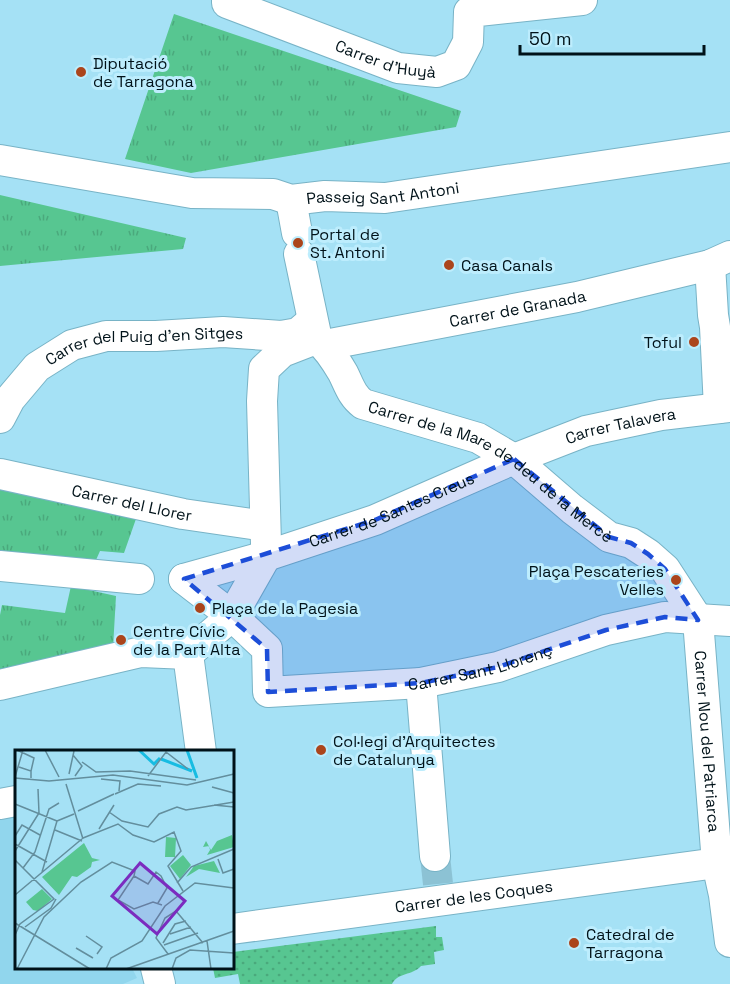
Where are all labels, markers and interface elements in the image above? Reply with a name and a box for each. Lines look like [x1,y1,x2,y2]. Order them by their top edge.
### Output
scale bar [520,18,704,56]
text: 50 m [529,27,571,50]
street label: Carrer d'Huyà [332,35,437,83]
place label: Diputació de Tarragona [93,53,194,92]
marker: Diputació de Tarragona [74,65,88,79]
street label: Passeig Sant Antoni [305,177,461,209]
place label: Portal de St. Antoni [310,224,385,263]
marker: Portal de St. Antoni [291,236,305,250]
place label: Casa Canals [461,255,553,276]
marker: Casa Canals [442,258,456,272]
street label: Carrer de Granada [448,285,588,332]
street label: Carrer del Puig d'en Sitges [41,322,244,370]
place label: Toful [644,332,682,353]
marker: Toful [687,335,701,349]
street label: Carrer de la Mare de deu de la Mercè [366,396,617,548]
street label: Carrer Talavera [562,403,677,449]
street label: Carrer de Santes Creus [306,468,478,552]
street label: Carrer del Llorer [70,480,193,526]
place label: Plaça Pescateries Velles [529,561,664,600]
marker: Plaça Pescateries Velles [669,573,683,587]
place label: Plaça de la Pagesia [212,598,358,619]
marker: Plaça de la Pagesia [193,601,207,615]
place label: Centre Cívic de la Part Alta [133,621,241,660]
marker: Centre Cívic de la Part Alta [114,633,128,647]
street label: Carrer Sant Llorenç [407,639,555,695]
street label: Carrer Nou del Patriarca [689,650,725,833]
place label: Col·legi d'Arquitectes de Catalunya [333,731,495,770]
marker: Col·legi d'Arquitectes de Catalunya [314,743,328,757]
inset map [15,750,234,969]
street label: Carrer de les Coques [394,875,554,918]
place label: Catedral de Tarragona [586,924,675,963]
marker: Catedral de Tarragona [567,936,581,950]

